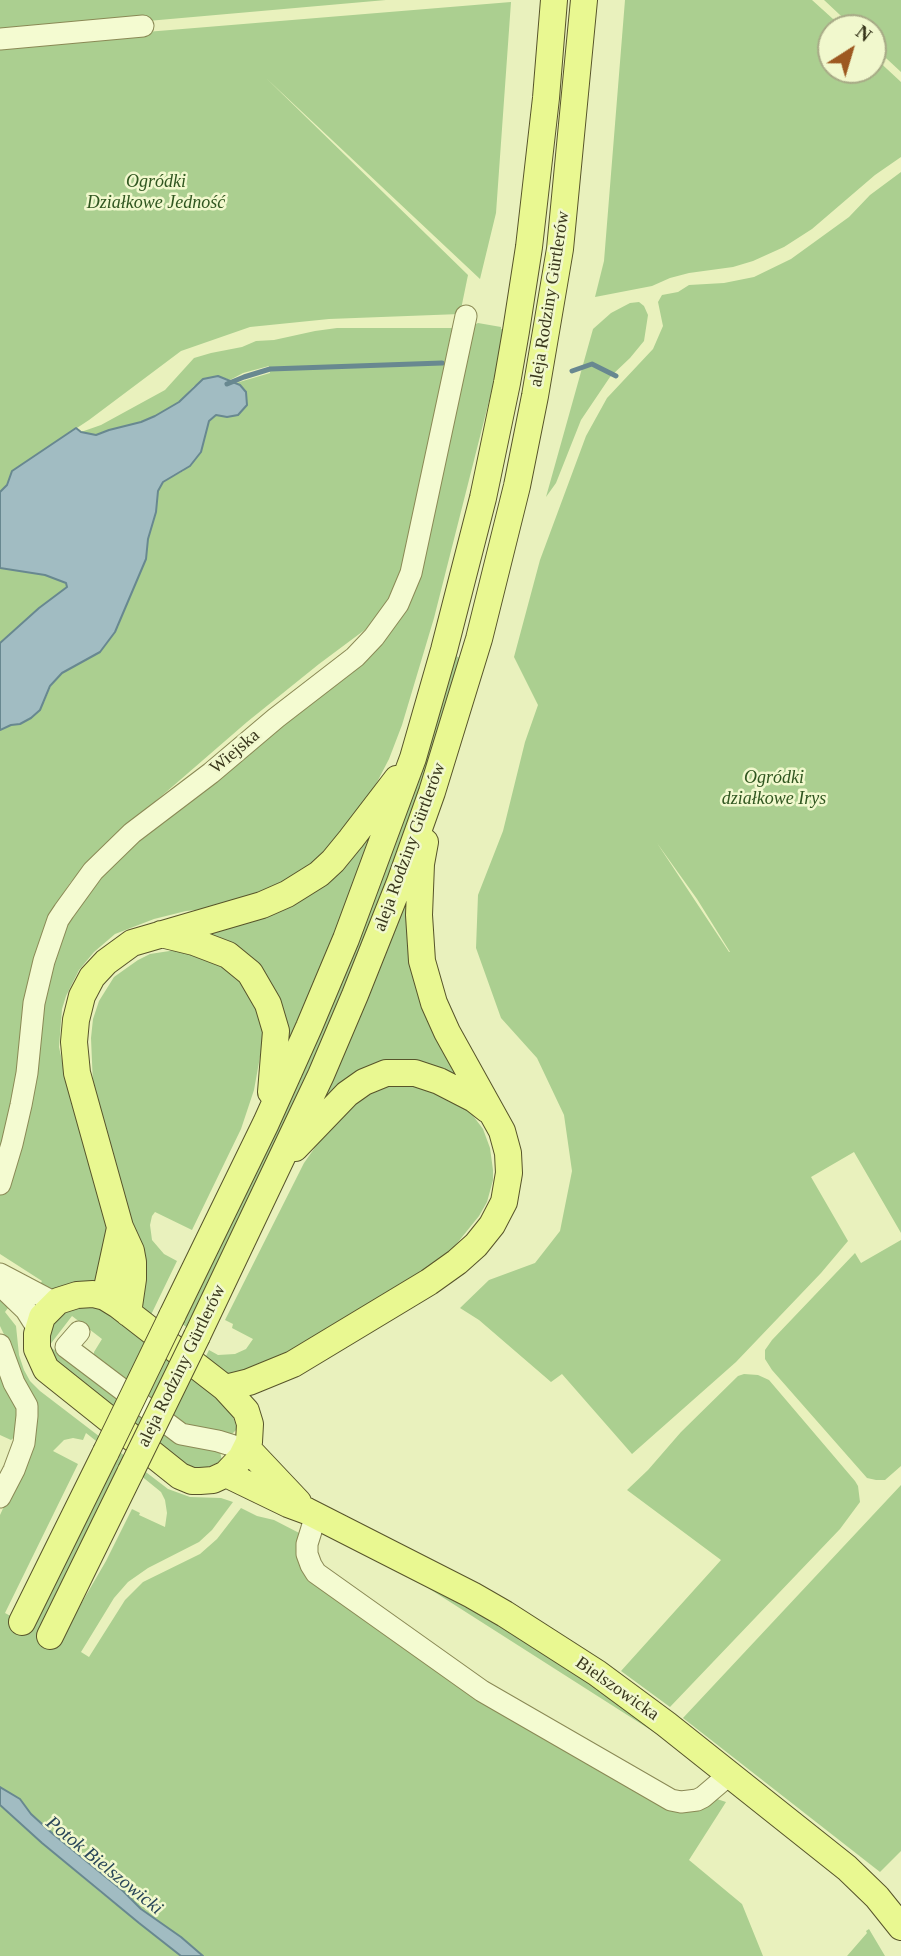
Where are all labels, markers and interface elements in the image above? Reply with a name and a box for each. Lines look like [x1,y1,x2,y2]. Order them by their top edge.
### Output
north arrow [817,14,887,84]
text: N [852,21,876,46]
park label: Ogródki Działkowe Jedność [87,171,225,214]
street label: aleja Rodziny Gürtlerów [525,209,575,389]
street label: Wiejska [206,725,264,779]
street label: aleja Rodziny Gürtlerów [369,760,451,934]
park label: Ogródki działkowe Irys [722,767,826,810]
street label: aleja Rodziny Gürtlerów [133,1281,231,1451]
street label: Bielszowicka [571,1652,663,1726]
water label: Potok Bielszowicki [41,1812,167,1920]

